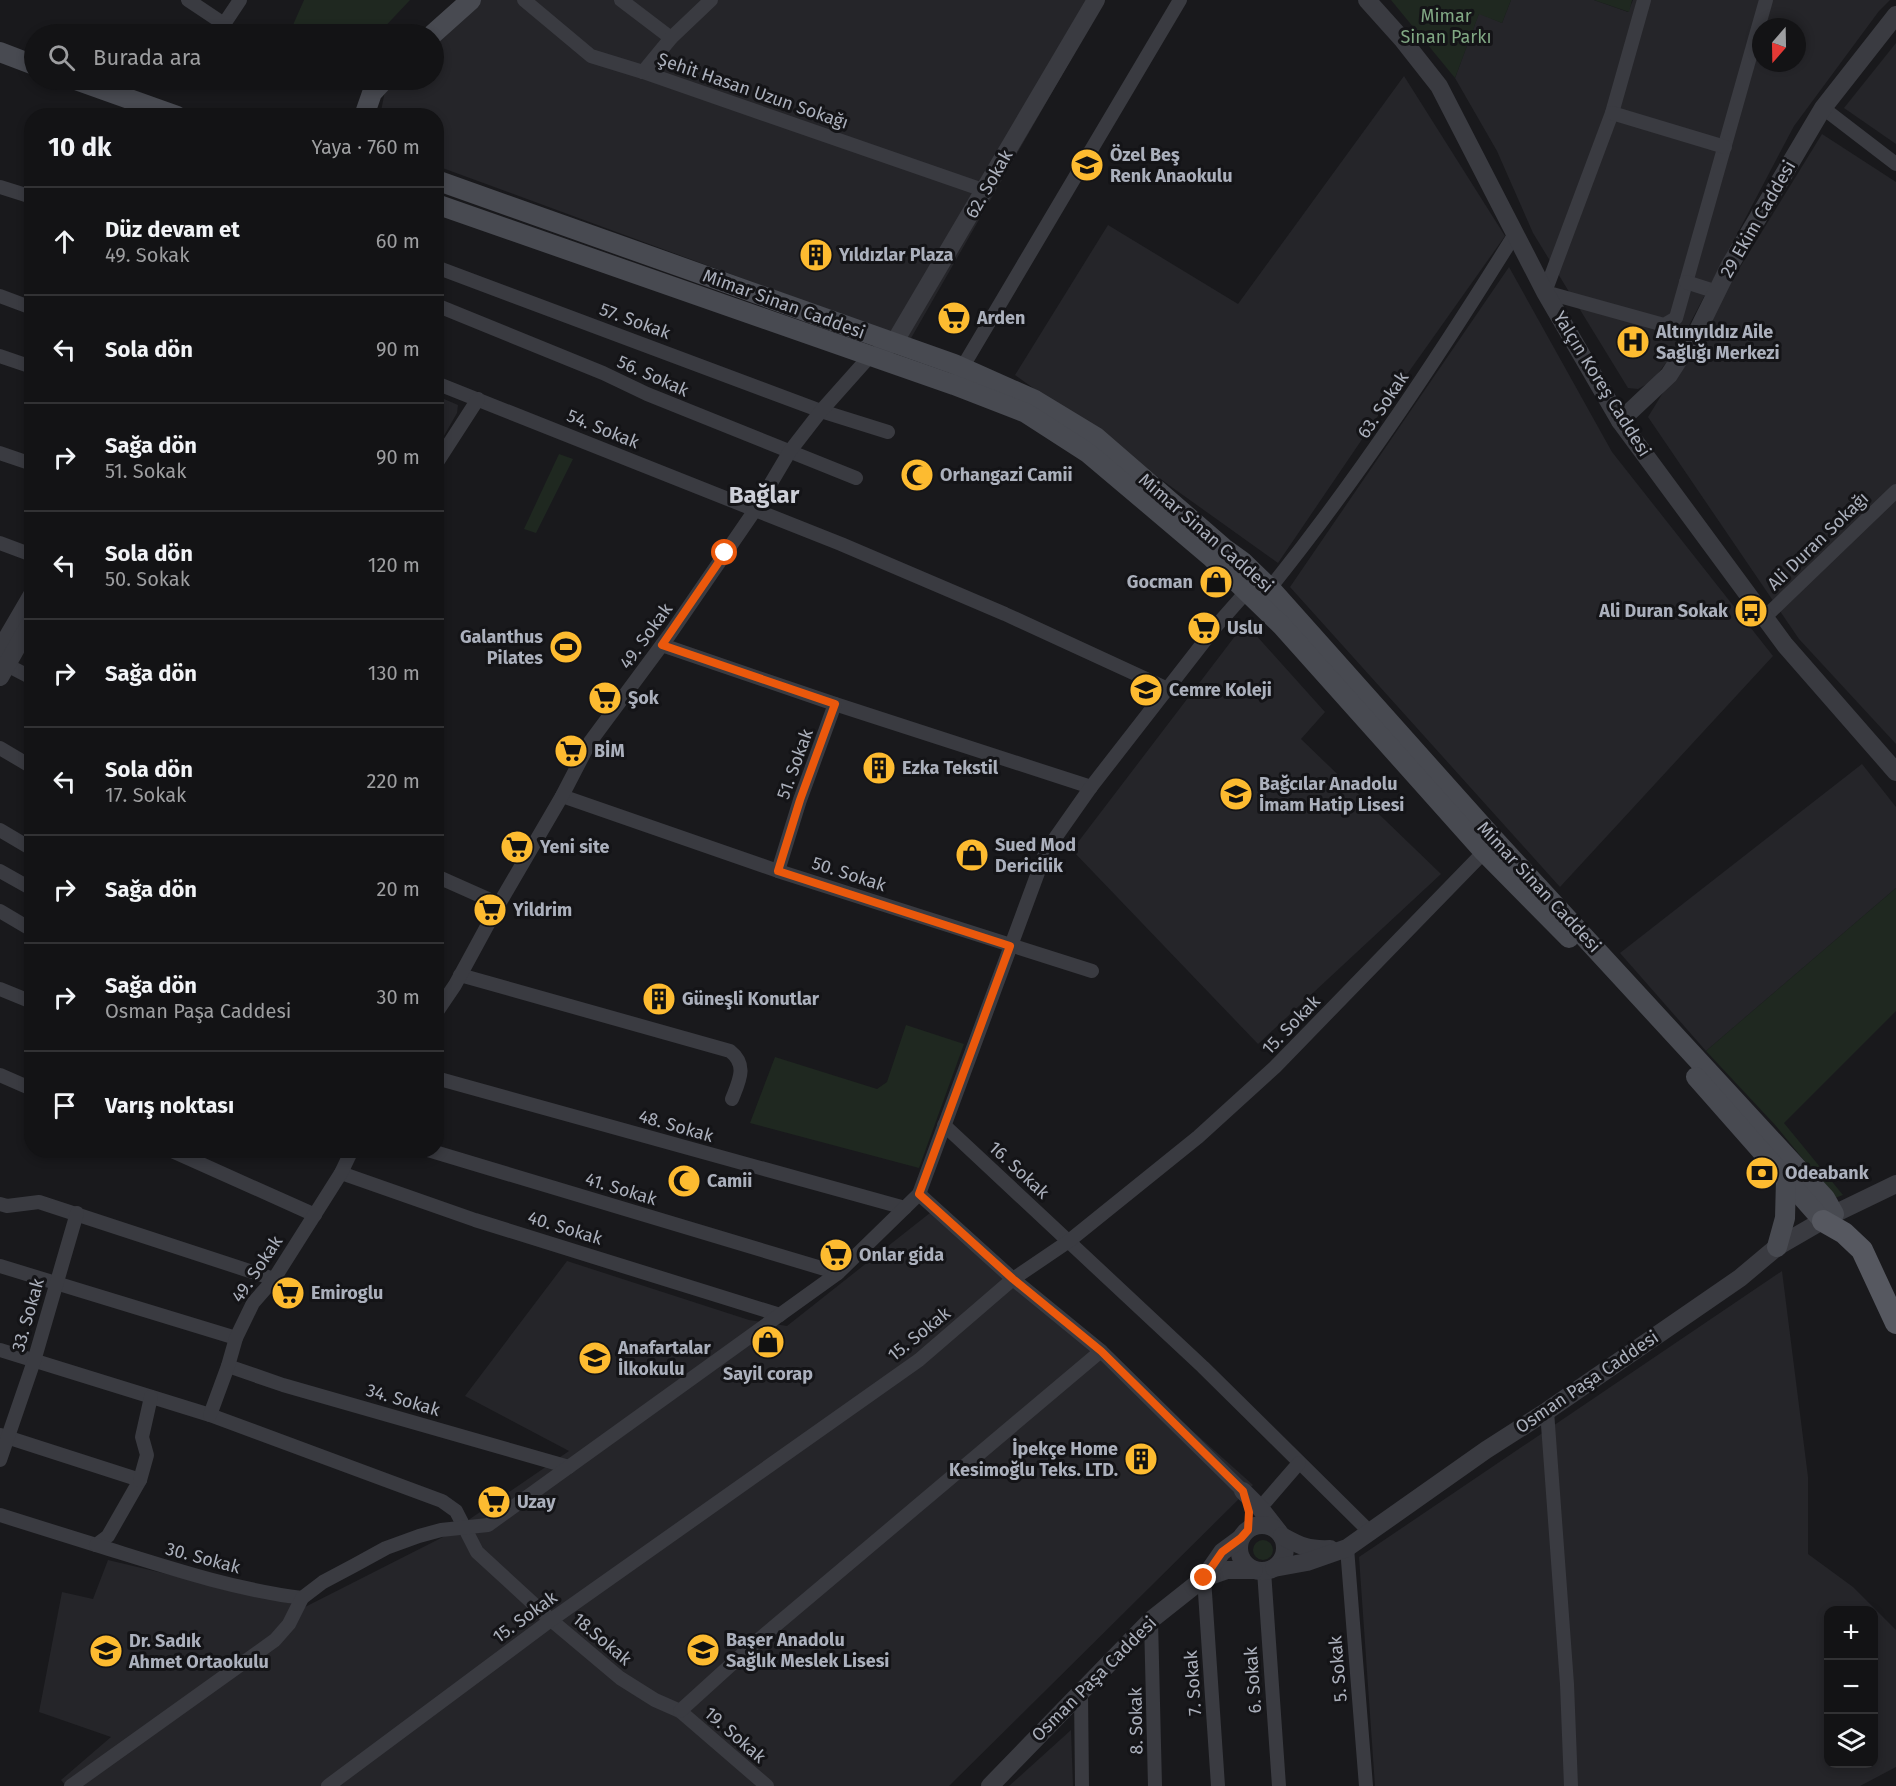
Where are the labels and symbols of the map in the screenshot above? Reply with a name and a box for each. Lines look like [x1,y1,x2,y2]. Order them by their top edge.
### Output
park label: Mimar Sinan Parkı [1400,5,1492,48]
north arrow [1752,18,1806,72]
street label: Şehit Hasan Uzun Sokağı [655,48,851,134]
place label: Özel Beş Renk Anaokulu [1110,144,1232,187]
street label: 62. Sokak [961,145,1018,222]
school or university icon: Özel Beş Renk Anaokulu [1069,147,1105,183]
street label: 29 Ekim Caddesi [1716,157,1800,281]
building icon: Yıldızlar Plaza [798,237,834,273]
place label: Yıldızlar Plaza [838,244,953,266]
street label: Mimar Sinan Caddesi [700,264,868,344]
street label: 57. Sokak [596,298,674,344]
supermarket icon: Arden [936,300,972,336]
place label: Arden [976,307,1025,329]
street label: Yalçın Koreş Caddesi [1548,307,1656,461]
place label: Altınyıldız Aile Sağlığı Merkezi [1655,321,1780,364]
hospital icon: Altınyıldız Aile Sağlığı Merkezi [1615,324,1651,360]
street label: 56. Sokak [614,350,693,402]
street label: 63. Sokak [1353,367,1414,443]
street label: 54. Sokak [564,405,643,454]
mosque icon: Orhangazi Camii [899,457,935,493]
place label: Orhangazi Camii [940,464,1073,486]
street label: Mimar Sinan Caddesi [1134,469,1278,597]
district label: Bağlar [729,481,800,509]
street label: Ali Duran Sokağı [1763,487,1873,595]
route start [711,539,737,565]
shop icon: Gocman [1198,564,1234,600]
place label: Gocman [1127,571,1193,593]
bus stop icon: Ali Duran Sokak [1733,593,1769,629]
street label: 49. Sokak [615,598,678,673]
place label: Ali Duran Sokak [1598,600,1729,622]
supermarket icon: Uslu [1186,610,1222,646]
place label: Uslu [1227,617,1263,639]
place label: Galanthus Pilates [460,626,543,669]
sports icon: Galanthus Pilates [548,629,584,665]
school or university icon: Cemre Koleji [1128,672,1164,708]
place label: Cemre Koleji [1169,679,1272,701]
supermarket icon: Şok [587,680,623,716]
place label: Şok [628,687,660,709]
street label: 51. Sokak [772,725,818,802]
supermarket icon: BİM [553,733,589,769]
place label: BİM [594,740,625,762]
building icon: Ezka Tekstil [861,750,897,786]
place label: Ezka Tekstil [902,757,999,779]
place label: Bağcılar Anadolu İmam Hatip Lisesi [1259,773,1404,816]
school or university icon: Bağcılar Anadolu İmam Hatip Lisesi [1218,776,1254,812]
street label: Mimar Sinan Caddesi [1473,817,1605,957]
supermarket icon: Yeni site [499,829,535,865]
place label: Sued Mod Dericilik [995,834,1076,877]
place label: Yeni site [539,836,610,858]
shop icon: Sued Mod Dericilik [954,837,990,873]
street label: 50. Sokak [809,852,889,897]
supermarket icon: Yildrim [472,892,508,928]
place label: Yildrim [512,899,572,921]
building icon: Güneşli Konutlar [641,981,677,1017]
place label: Güneşli Konutlar [682,988,820,1010]
street label: 15. Sokak [1257,990,1325,1059]
street label: 48. Sokak [636,1105,717,1147]
street label: 16. Sokak [984,1136,1054,1204]
bank icon: Odeabank [1744,1155,1780,1191]
place label: Odeabank [1785,1162,1870,1184]
mosque icon: Camii [666,1163,702,1199]
street label: 41. Sokak [583,1168,660,1211]
place label: Camii [707,1170,752,1192]
street label: 40. Sokak [525,1206,606,1250]
street label: 49. Sokak [227,1231,288,1307]
supermarket icon: Onlar gida [818,1237,854,1273]
place label: Onlar gida [859,1244,944,1266]
street label: 33. Sokak [7,1275,49,1354]
supermarket icon: Emiroglu [270,1275,306,1311]
place label: Emiroglu [311,1282,383,1304]
street label: 15. Sokak [883,1302,955,1366]
shop icon: Sayil corap [750,1324,786,1360]
street label: Osman Paşa Caddesi [1511,1326,1663,1438]
place label: Anafartalar İlkokulu [617,1337,711,1380]
school or university icon: Anafartalar İlkokulu [577,1340,613,1376]
place label: Sayil corap [723,1363,813,1385]
street label: 34. Sokak [364,1379,443,1421]
place label: İpekçe Home Kesimoğlu Teks. LTD. [949,1438,1118,1481]
building icon: İpekçe Home Kesimoğlu Teks. LTD. [1123,1441,1159,1477]
supermarket icon: Uzay [476,1484,512,1520]
place label: Uzay [517,1491,556,1513]
street label: 30. Sokak [163,1537,243,1579]
route end [1190,1564,1216,1590]
street label: 15. Sokak [489,1586,562,1648]
street label: 18.Sokak [568,1608,637,1671]
street label: Osman Paşa Caddesi [1027,1612,1161,1746]
place label: Başer Anadolu Sağlık Meslek Lisesi [726,1629,889,1672]
place label: Dr. Sadık Ahmet Ortaokulu [128,1630,269,1673]
school or university icon: Başer Anadolu Sağlık Meslek Lisesi [685,1632,721,1668]
school or university icon: Dr. Sadık Ahmet Ortaokulu [88,1633,124,1669]
street label: 5. Sokak [1324,1634,1352,1703]
street label: 6. Sokak [1240,1645,1266,1714]
street label: 7. Sokak [1180,1649,1206,1716]
street label: 8. Sokak [1124,1686,1148,1755]
street label: 19. Sokak [700,1702,771,1768]

